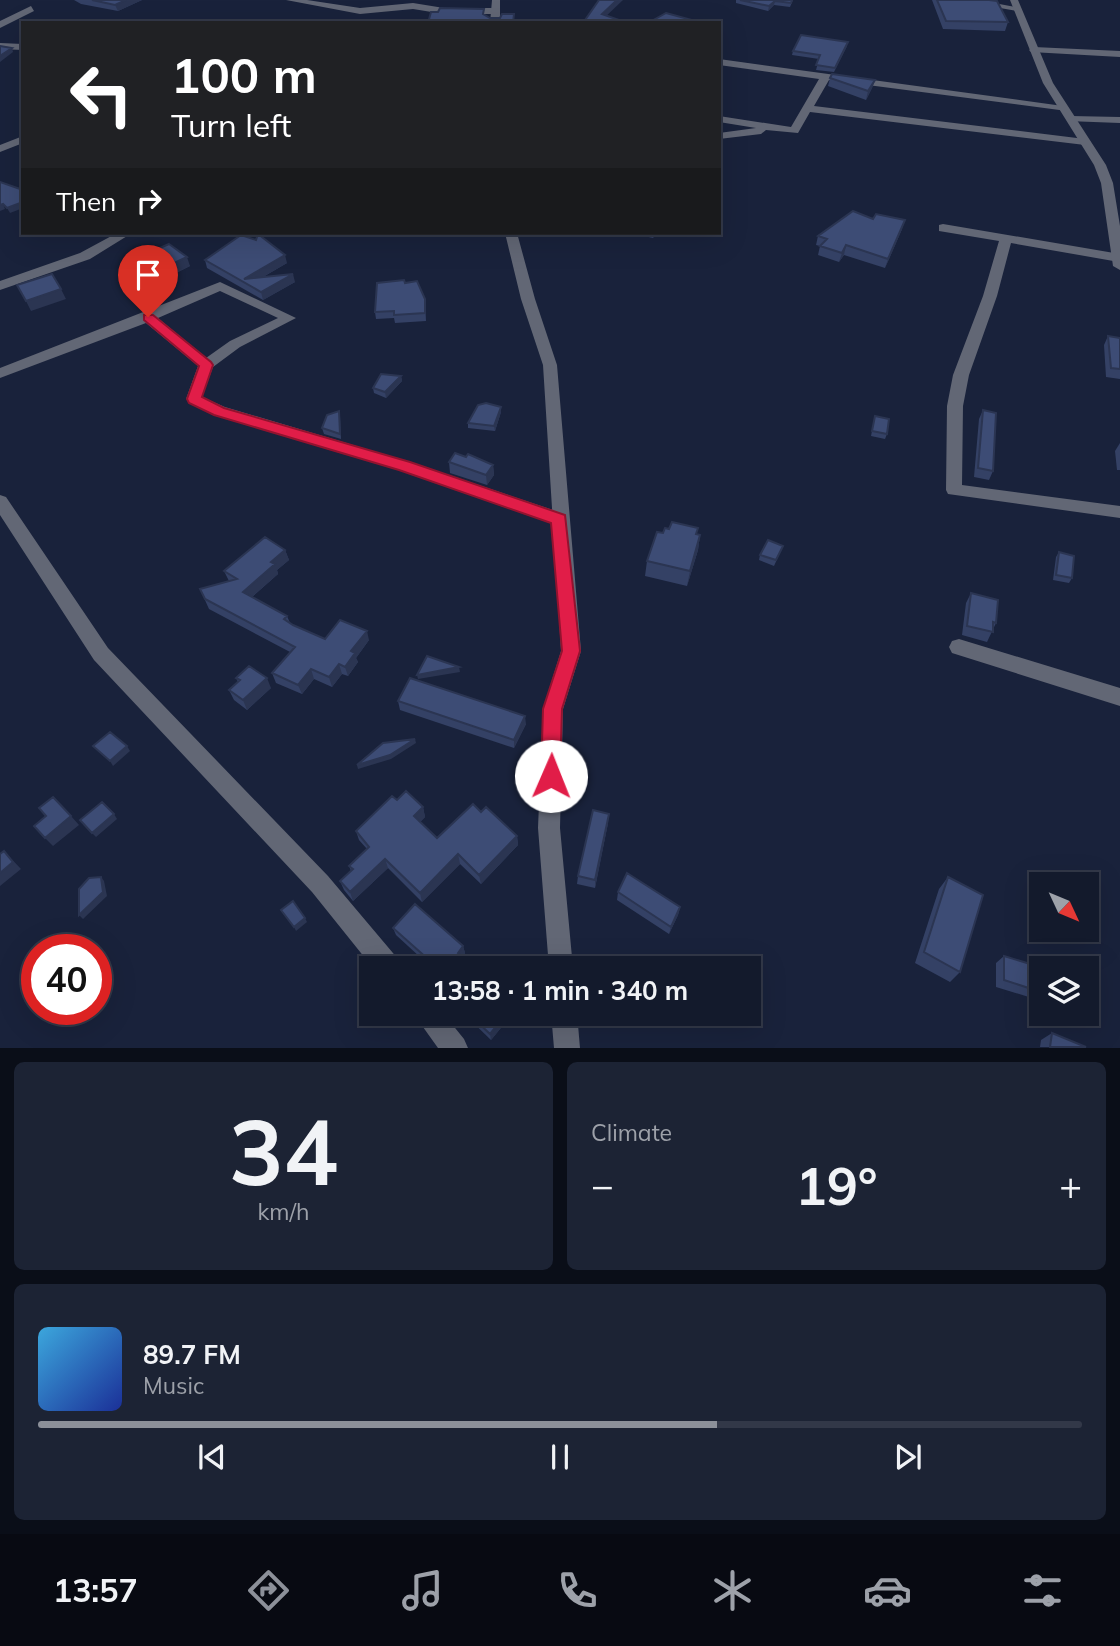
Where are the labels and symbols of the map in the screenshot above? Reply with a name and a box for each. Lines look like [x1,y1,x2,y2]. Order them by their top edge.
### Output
pin [118,245,178,317]
position arrow [514,739,588,813]
north arrow [1029,872,1099,942]
speed limit sign: 40 [21,934,112,1025]

